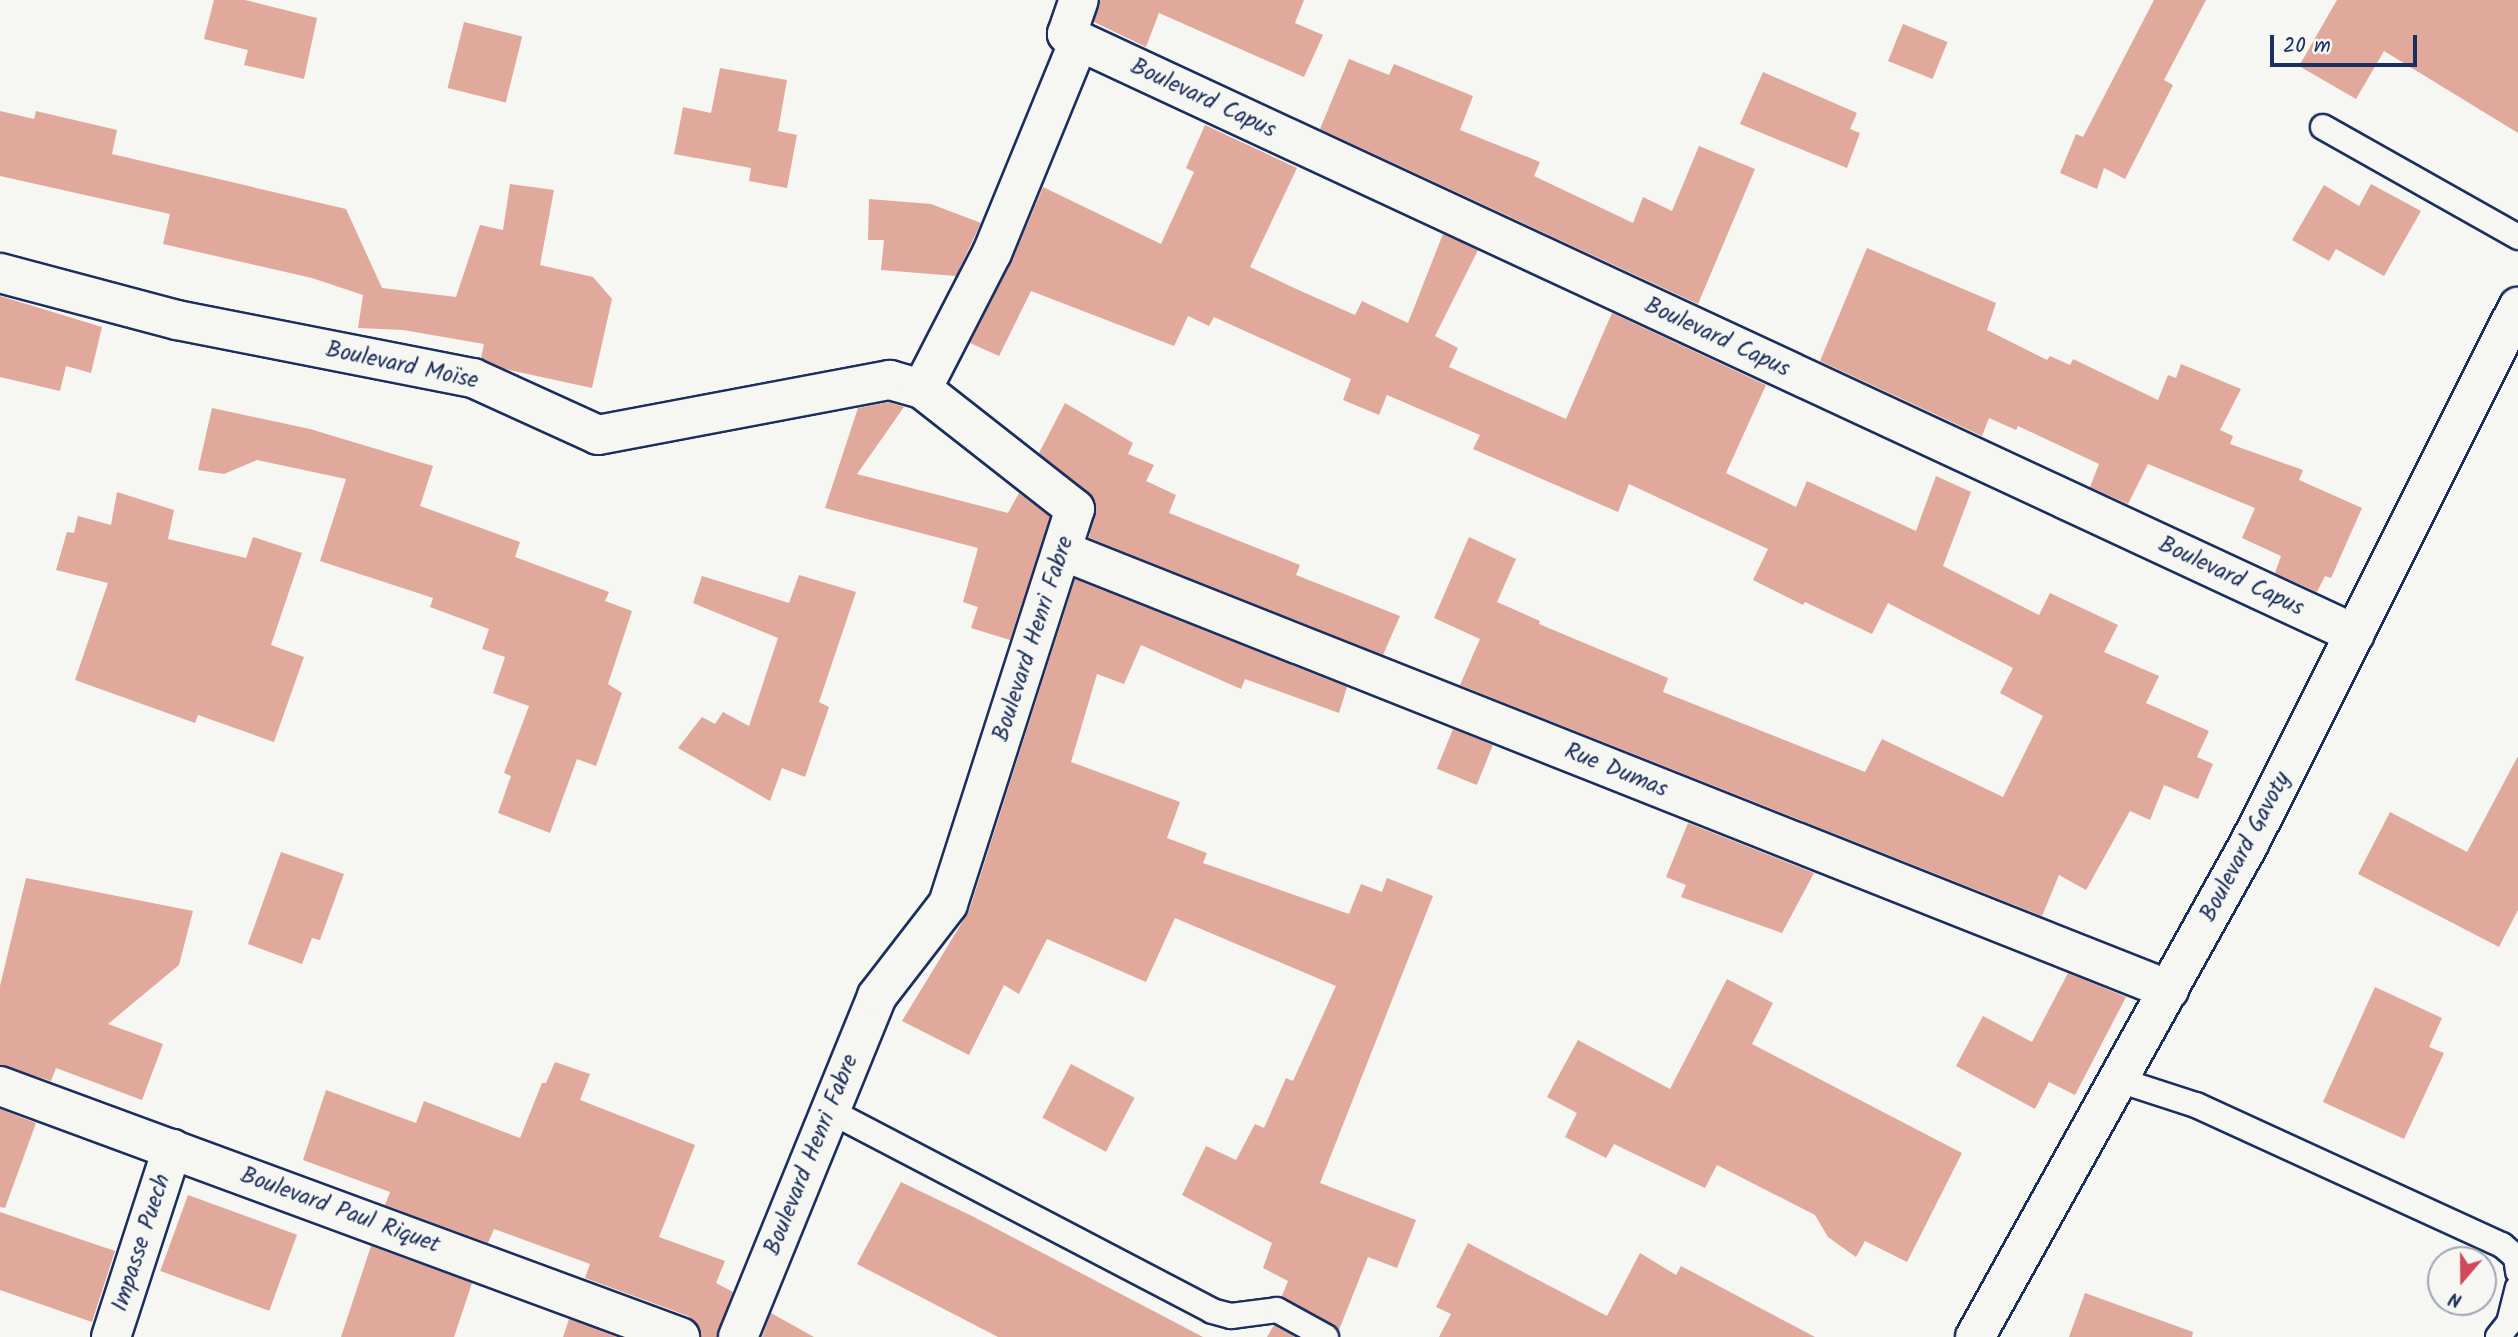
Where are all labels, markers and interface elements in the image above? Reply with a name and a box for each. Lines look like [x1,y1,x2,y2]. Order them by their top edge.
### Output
scale bar [2273,21,2420,65]
text: 20 m [2283,30,2331,63]
street label: Boulevard Capus [1126,53,1280,145]
street label: Boulevard Capus [1640,292,1794,384]
street label: Boulevard Moïse [323,336,481,396]
street label: Boulevard Capus [2154,531,2308,623]
street label: Boulevard Henri Fabre [988,533,1080,745]
street label: Rue Dumas [1560,738,1672,804]
street label: Boulevard Gavoty [2195,767,2297,927]
street label: Boulevard Henri Fabre [759,1051,865,1259]
street label: Boulevard Paul Riquet [236,1162,444,1260]
street label: Impasse Puech [107,1171,177,1315]
north arrow [2427,1246,2497,1316]
text: N [2445,1283,2466,1315]

